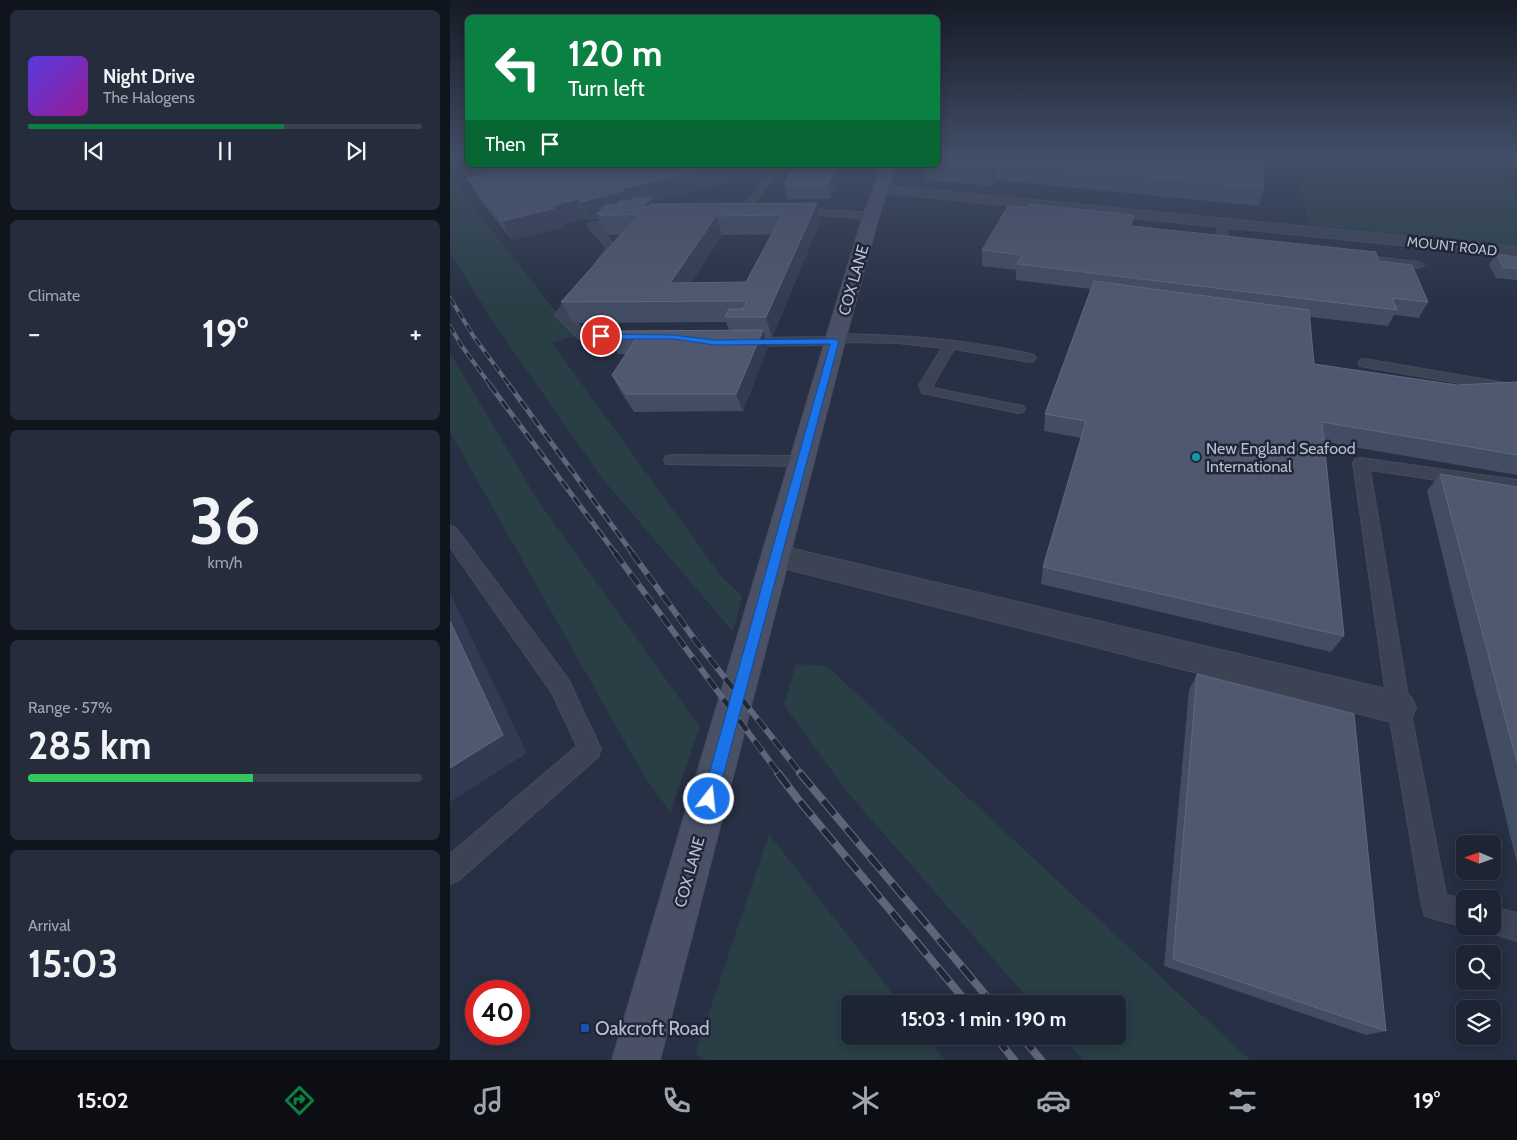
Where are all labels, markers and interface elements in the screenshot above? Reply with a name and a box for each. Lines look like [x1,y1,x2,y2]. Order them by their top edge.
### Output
text: 120 m [568,32,662,75]
icon: left [485,35,550,100]
text: Night Drive [103,65,195,88]
text: Turn left [568,75,645,102]
text: The Halogens [103,88,195,107]
icon: arrive [536,130,564,158]
text: Then [485,133,526,156]
icon: previous [80,137,108,165]
icon: pause [211,137,239,165]
icon: next [342,137,370,165]
street label: MOUNT ROAD [1406,232,1498,260]
street label: COX LANE [834,242,873,318]
text: Climate [28,286,80,305]
text: 19° [202,310,248,357]
pin [580,315,622,357]
text: − [28,316,40,350]
text: + [410,316,422,350]
icon: arrive [587,322,615,350]
place label: New England Seafood International [1206,439,1356,476]
marker: New England Seafood International [1190,451,1202,463]
text: 36 [189,481,261,560]
text: km/h [207,553,243,572]
text: Range · 57% [28,698,112,717]
text: 285 km [28,722,151,769]
position arrow [682,772,734,824]
street label: COX LANE [670,834,709,910]
north arrow [1456,835,1501,880]
map controls [1456,835,1501,1045]
button: sound [1456,890,1501,935]
text: Arrival [28,916,71,935]
text: 15:03 [28,940,118,987]
button: search [1456,945,1501,990]
speed limit sign: 40 [465,980,530,1045]
button: layers [1456,1000,1501,1045]
text: 15:03 · 1 min · 190 m [901,1008,1066,1031]
place label: Oakcroft Road [595,1017,710,1040]
marker: Oakcroft Road [579,1022,591,1034]
icon: directions [282,1083,317,1118]
icon: music [471,1083,506,1118]
icon: phone [659,1083,694,1118]
icon: climate [848,1083,883,1118]
icon: car [1036,1083,1071,1118]
icon: filters [1225,1083,1260,1118]
text: 15:02 [77,1087,129,1114]
text: 19° [1413,1087,1440,1114]

